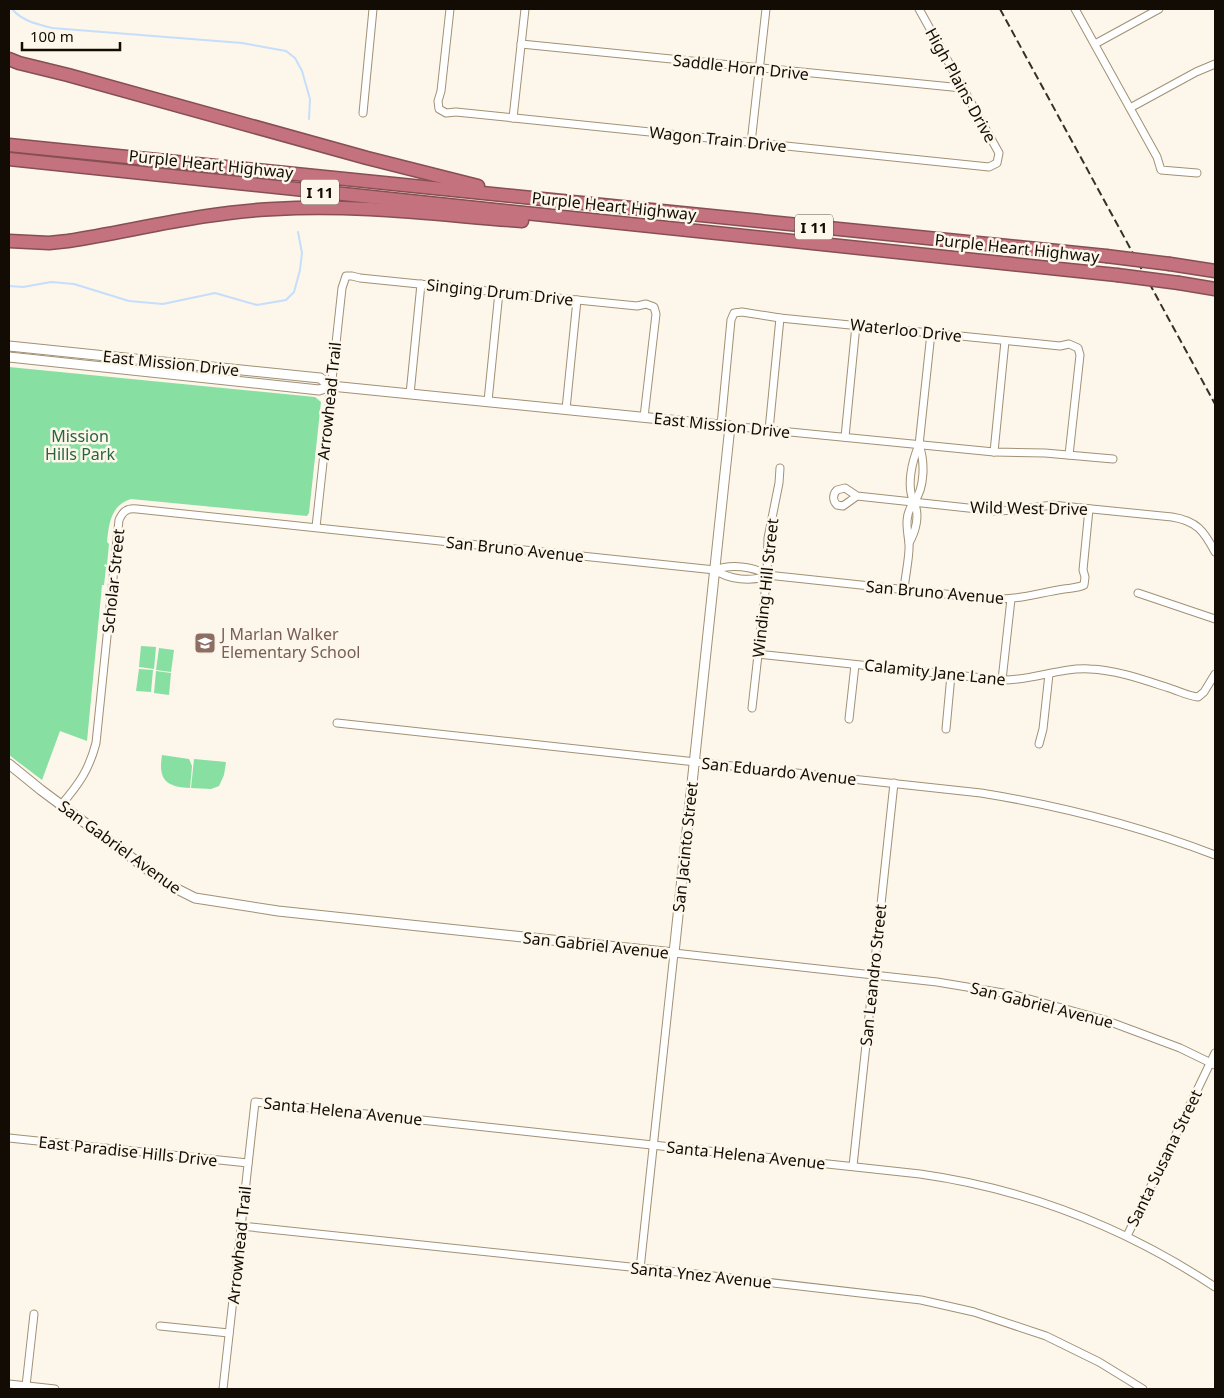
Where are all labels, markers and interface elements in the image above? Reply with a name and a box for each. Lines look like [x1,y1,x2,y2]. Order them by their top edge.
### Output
scale bar [22,20,120,52]
street label: High Plains Drive [920,24,1002,146]
text: 100 m [30,26,74,46]
street label: Saddle Horn Drive [672,49,810,85]
street label: Wagon Train Drive [648,121,788,157]
street label: Purple Heart Highway [128,144,295,184]
road number: I 11 [301,180,339,204]
street label: Purple Heart Highway [531,186,698,226]
road number: I 11 [795,214,833,240]
street label: Purple Heart Highway [934,228,1101,268]
street label: Singing Drum Drive [425,273,575,311]
street label: Waterloo Drive [849,313,963,347]
street label: Arrowhead Trail [312,341,346,461]
street label: East Mission Drive [102,345,240,381]
street label: East Mission Drive [653,407,791,443]
park label: Mission Hills Park [45,425,115,465]
street label: Wild West Drive [970,496,1088,520]
street label: Winding Hill Street [747,517,783,659]
street label: Scholar Street [97,528,129,634]
street label: San Bruno Avenue [445,531,585,567]
street label: San Bruno Avenue [865,575,1005,609]
place label: J Marlan Walker Elementary School [219,623,360,663]
school or university icon: J Marlan Walker Elementary School [193,631,217,655]
street label: Calamity Jane Lane [863,654,1007,690]
street label: San Eduardo Avenue [700,752,858,790]
street label: San Jacinto Street [667,780,703,913]
street label: San Gabriel Avenue [54,795,186,899]
street label: San Leandro Street [855,903,891,1047]
street label: San Gabriel Avenue [522,926,670,964]
street label: San Gabriel Avenue [968,977,1116,1033]
street label: Santa Susana Street [1121,1086,1207,1230]
street label: Santa Helena Avenue [262,1092,424,1130]
street label: East Paradise Hills Drive [37,1131,219,1171]
street label: Santa Helena Avenue [665,1136,827,1174]
street label: Arrowhead Trail [222,1185,256,1305]
street label: Santa Ynez Avenue [629,1257,773,1293]

